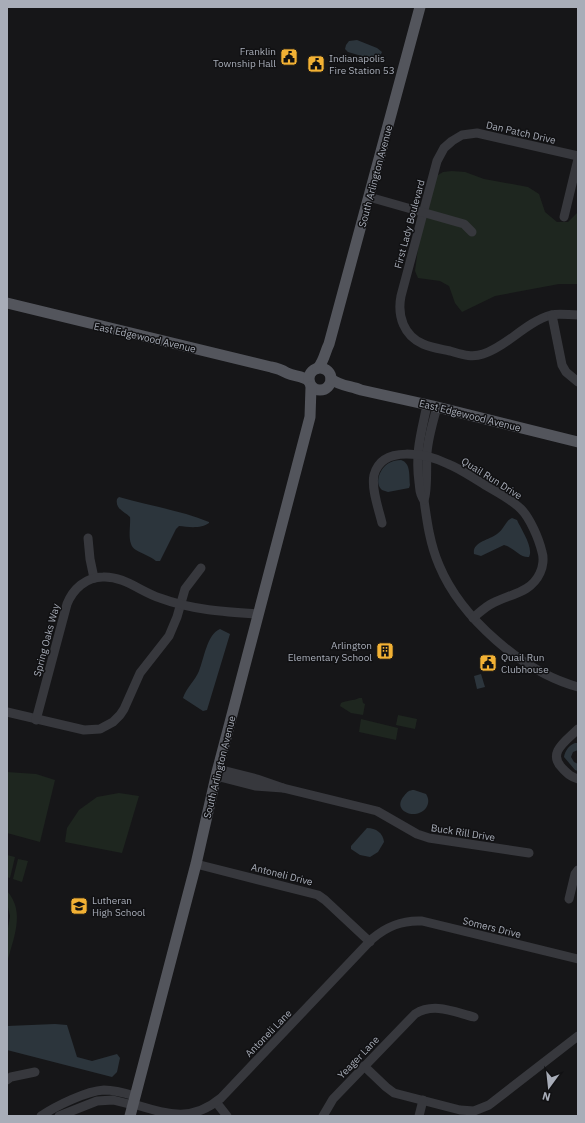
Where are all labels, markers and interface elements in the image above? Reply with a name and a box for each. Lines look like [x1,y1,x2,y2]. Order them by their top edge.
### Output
place label: Franklin Township Hall [213,45,276,70]
public building icon: Franklin Township Hall [279,47,299,67]
place label: Indianapolis Fire Station 53 [329,52,395,77]
public building icon: Indianapolis Fire Station 53 [306,54,326,74]
street label: Dan Patch Drive [485,118,558,147]
street label: South Arlington Avenue [356,123,396,229]
street label: First Lady Boulevard [391,178,428,270]
street label: East Edgewood Avenue [93,319,198,356]
street label: East Edgewood Avenue [418,397,523,435]
street label: Quail Run Drive [459,455,525,502]
street label: Spring Oaks Way [30,602,62,678]
place label: Arlington Elementary School [288,639,372,664]
building icon: Arlington Elementary School [375,641,395,661]
place label: Quail Run Clubhouse [501,651,549,676]
public building icon: Quail Run Clubhouse [478,653,498,673]
street label: South Arlington Avenue [200,714,239,820]
street label: Buck Rill Drive [430,821,496,844]
street label: Antoneli Drive [250,861,315,889]
place label: Lutheran High School [92,894,146,919]
school or university icon: Lutheran High School [69,896,89,916]
street label: Somers Drive [461,914,523,941]
street label: Antoneli Lane [242,1006,295,1060]
street label: Yeager Lane [335,1033,382,1081]
north arrow [529,1067,569,1107]
text: N [541,1089,552,1104]

